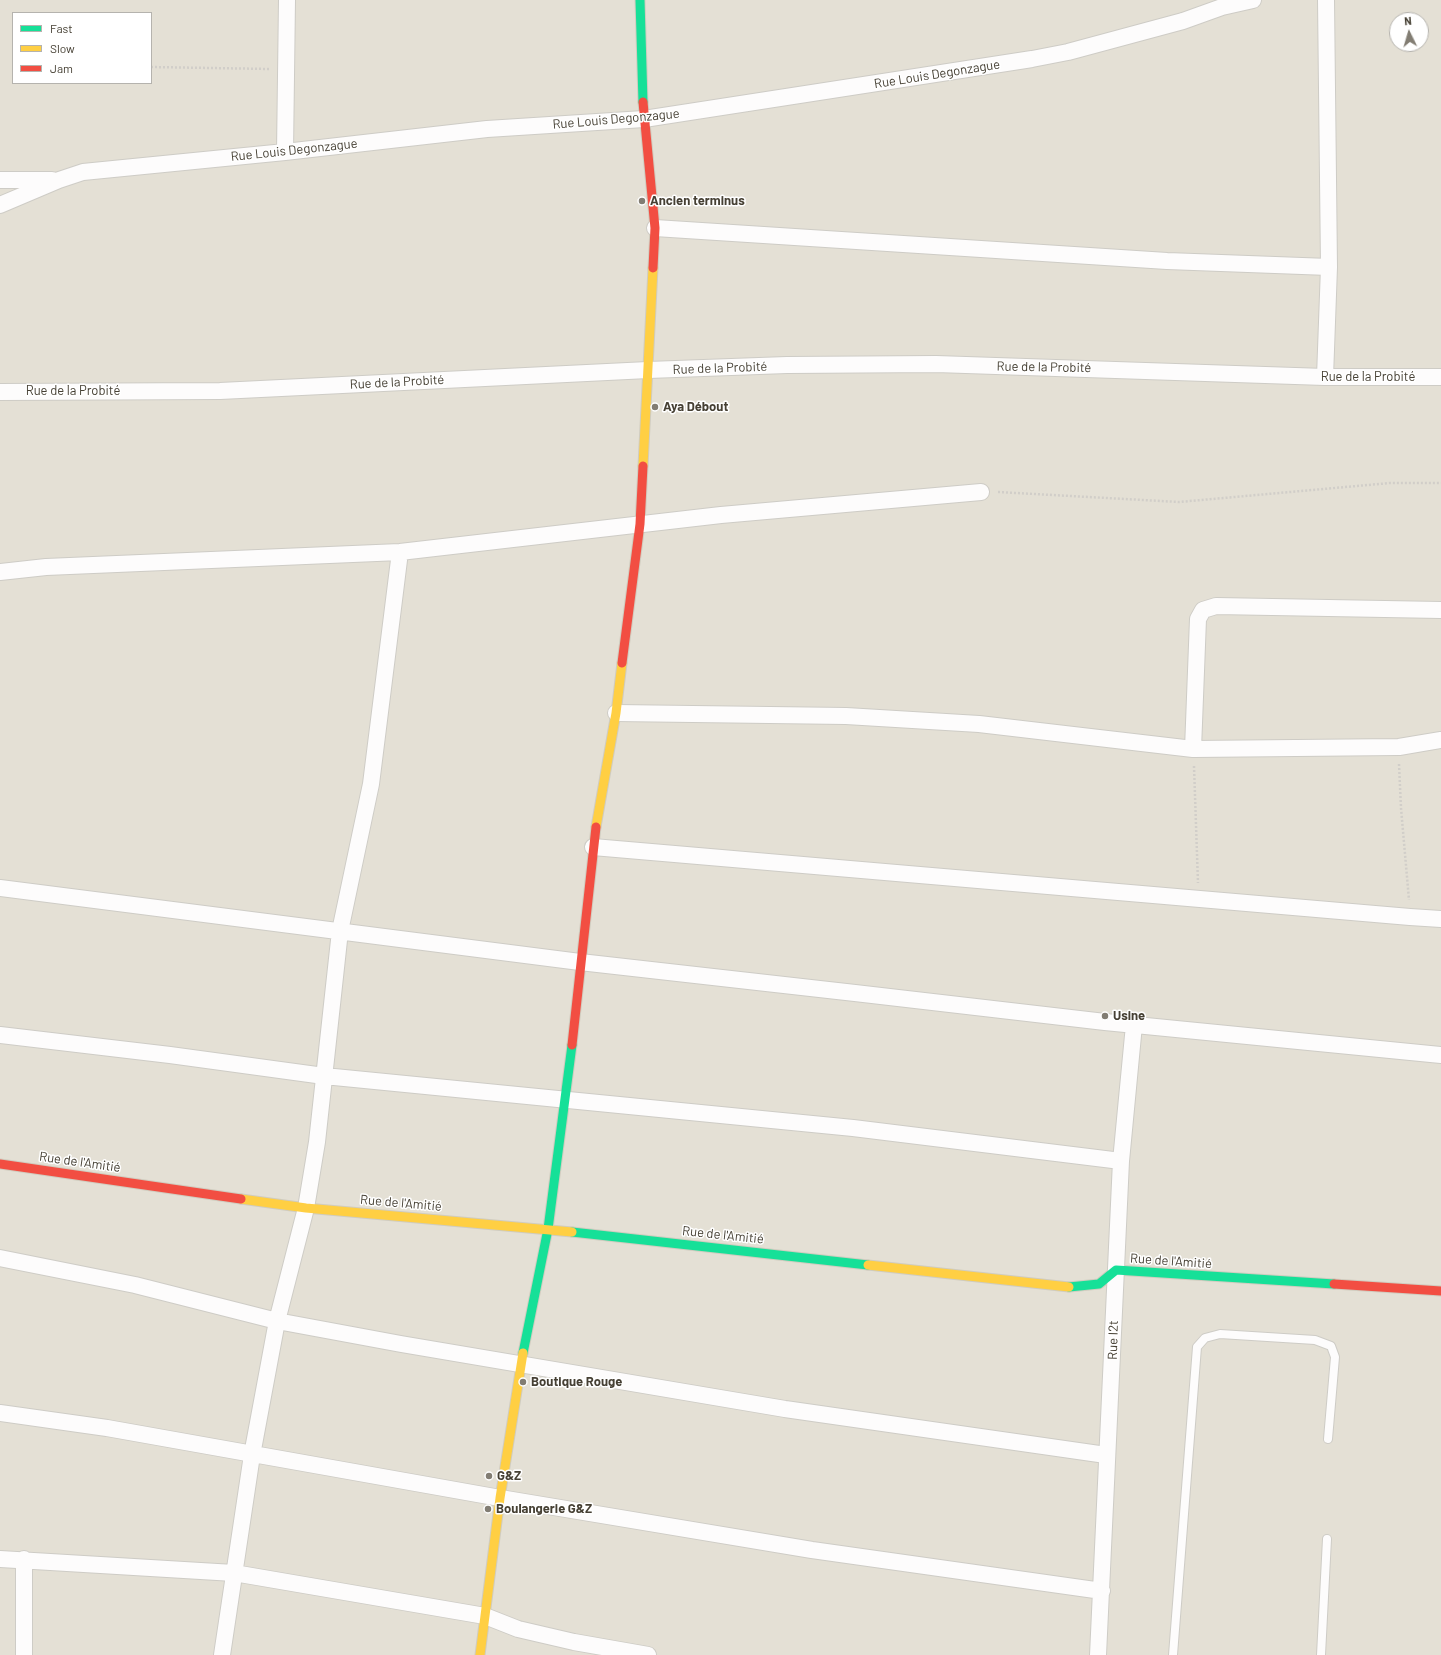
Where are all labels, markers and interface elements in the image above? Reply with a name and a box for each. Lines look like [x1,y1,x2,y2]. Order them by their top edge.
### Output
legend [12,12,152,84]
north arrow [1389,12,1429,52]
text: N [1404,14,1412,27]
text: Fast [50,21,73,35]
text: Slow [50,41,75,55]
street label: Rue Louis Degonzague [873,56,1001,92]
text: Jam [50,61,73,75]
street label: Rue Louis Degonzague [552,106,680,132]
street label: Rue Louis Degonzague [230,136,358,164]
place label: Ancien terminus [650,193,745,209]
marker: Ancien terminus [637,196,647,206]
street label: Rue de la Probité [997,358,1091,376]
street label: Rue de la Probité [672,359,768,377]
street label: Rue de la Probité [1321,369,1415,385]
street label: Rue de la Probité [349,372,445,392]
street label: Rue de la Probité [26,383,120,399]
place label: Aya Débout [663,399,728,415]
marker: Aya Débout [650,402,660,412]
place label: Usine [1113,1008,1145,1024]
marker: Usine [1100,1011,1110,1021]
street label: Rue de l'Amitié [38,1149,122,1175]
street label: Rue de l'Amitié [360,1192,442,1214]
street label: Rue de l'Amitié [681,1223,765,1247]
street label: Rue de l'Amitié [1130,1250,1212,1272]
street label: Rue I2t [1105,1320,1121,1360]
place label: Boutique Rouge [531,1374,622,1390]
marker: Boutique Rouge [518,1377,528,1387]
place label: G&Z [497,1468,521,1484]
marker: G&Z [484,1471,494,1481]
place label: Boulangerie G&Z [496,1501,592,1517]
marker: Boulangerie G&Z [483,1504,493,1514]

